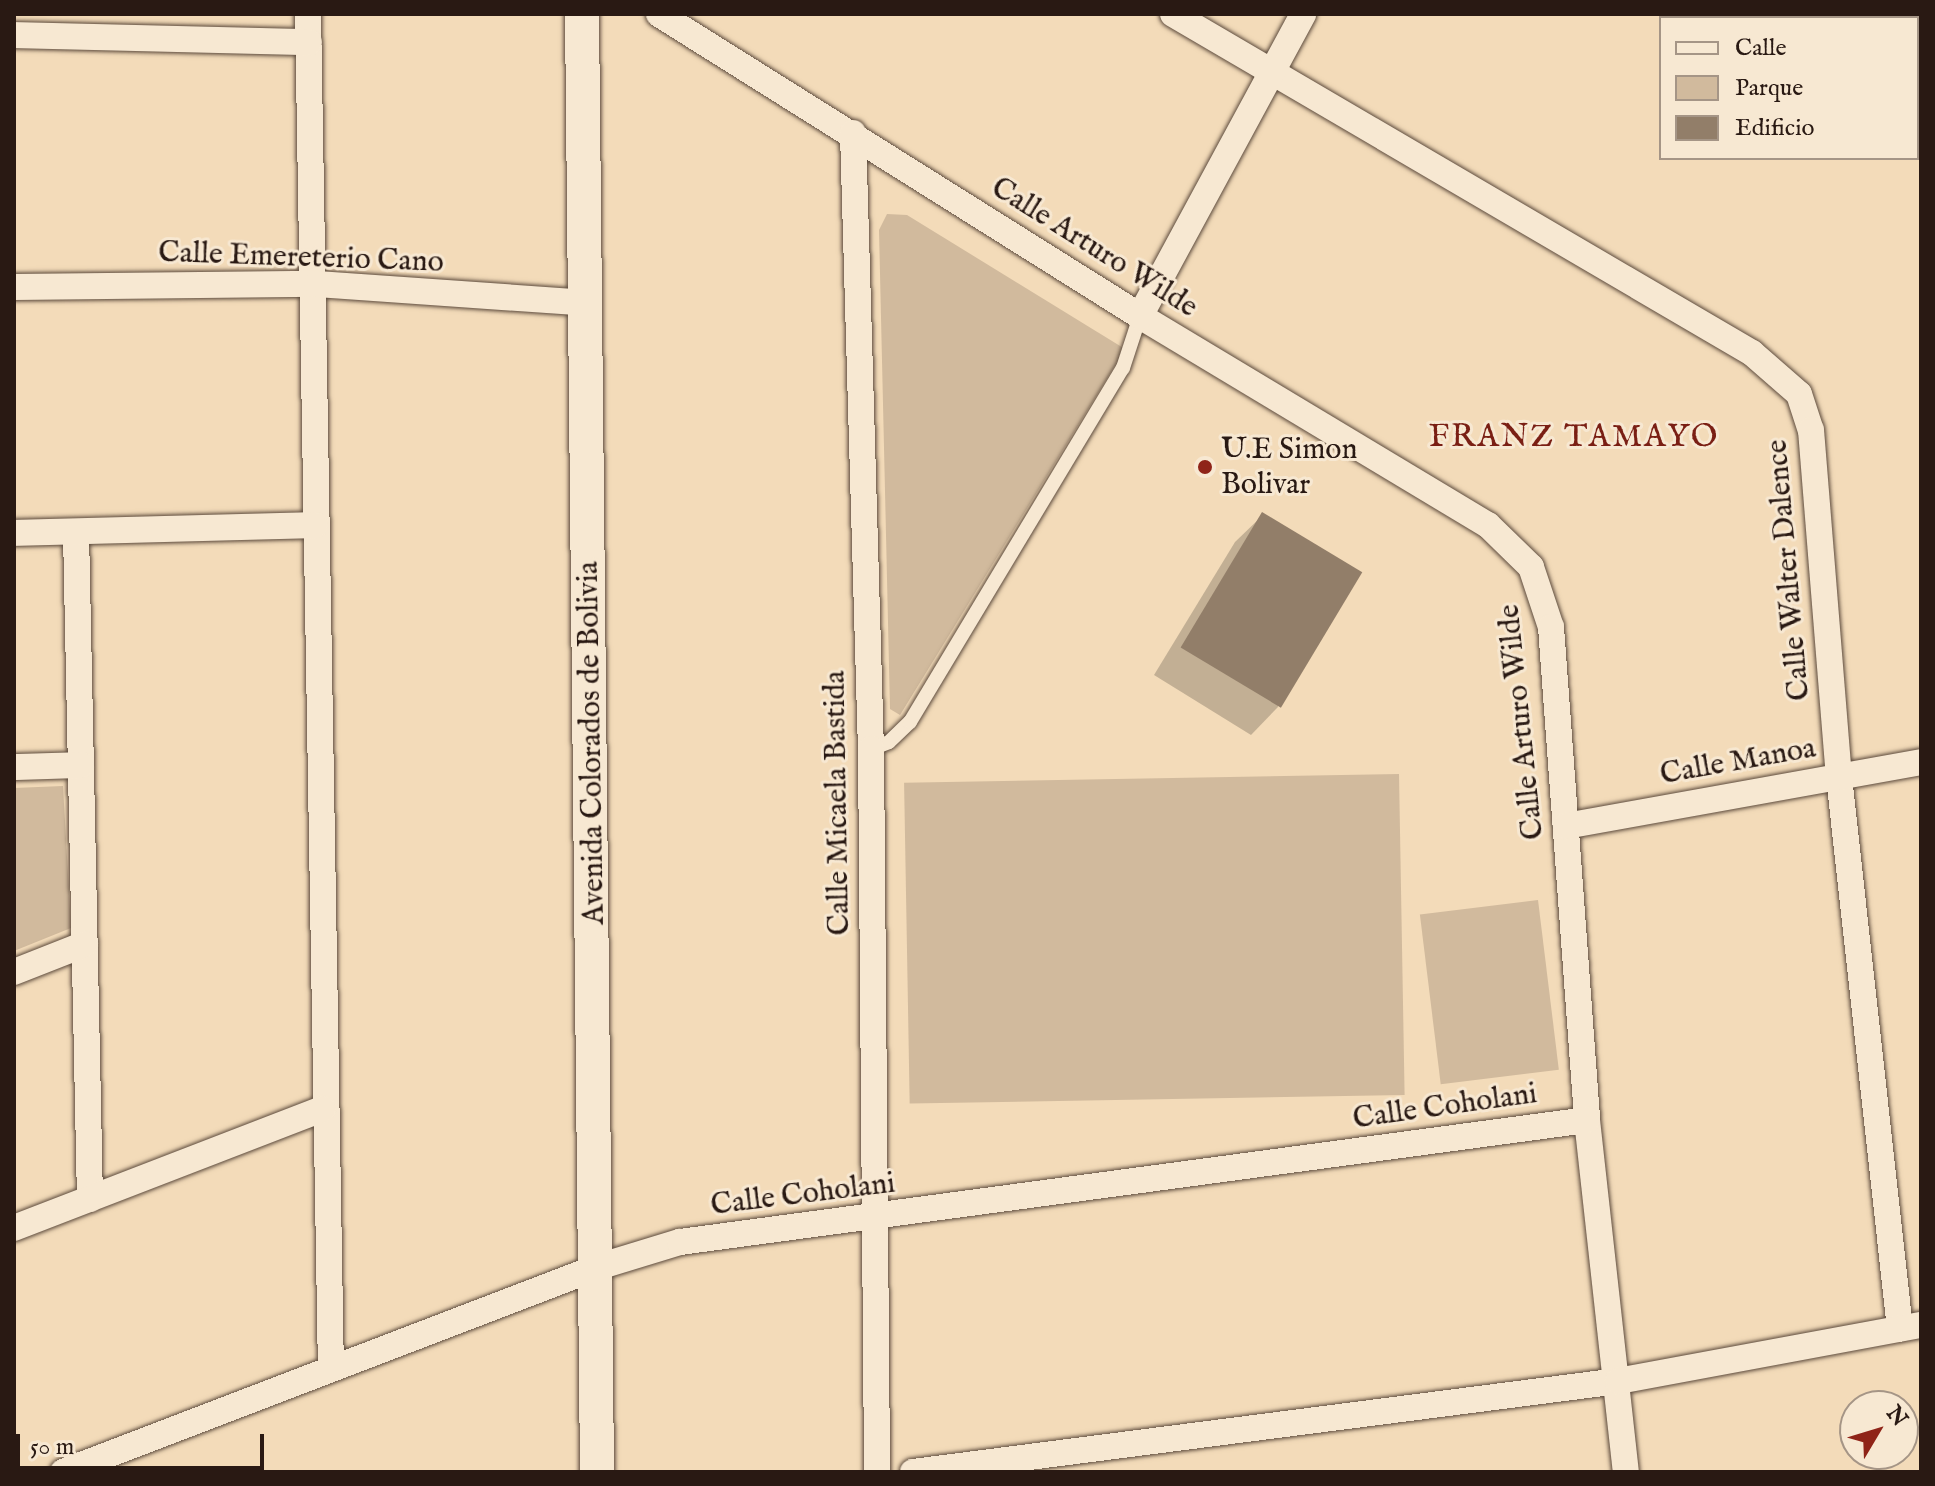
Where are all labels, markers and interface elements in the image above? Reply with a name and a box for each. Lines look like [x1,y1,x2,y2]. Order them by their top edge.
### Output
legend [1659,16,1919,160]
text: Calle [1735,33,1787,64]
text: Parque [1735,73,1803,104]
text: Edificio [1735,113,1814,144]
street label: Calle Arturo Wilde [984,170,1204,326]
street label: Calle Emereterio Cano [158,235,444,281]
district label: FRANZ TAMAYO [1429,419,1719,457]
place label: U.E Simon Bolivar [1221,432,1357,502]
street label: Calle Walter Dalence [1760,438,1818,702]
marker: U.E Simon Bolivar [1196,458,1214,476]
street label: Avenida Colorados de Bolivia [571,561,613,925]
street label: Calle Arturo Wilde [1492,603,1552,841]
street label: Calle Micaela Bastida [818,670,858,936]
street label: Calle Manoa [1657,731,1819,793]
street label: Calle Coholani [1351,1076,1539,1138]
street label: Calle Coholani [709,1166,897,1224]
north arrow [1839,1390,1919,1470]
text: N [1879,1400,1913,1433]
scale bar [20,1418,268,1468]
text: 50 m [30,1432,74,1463]

